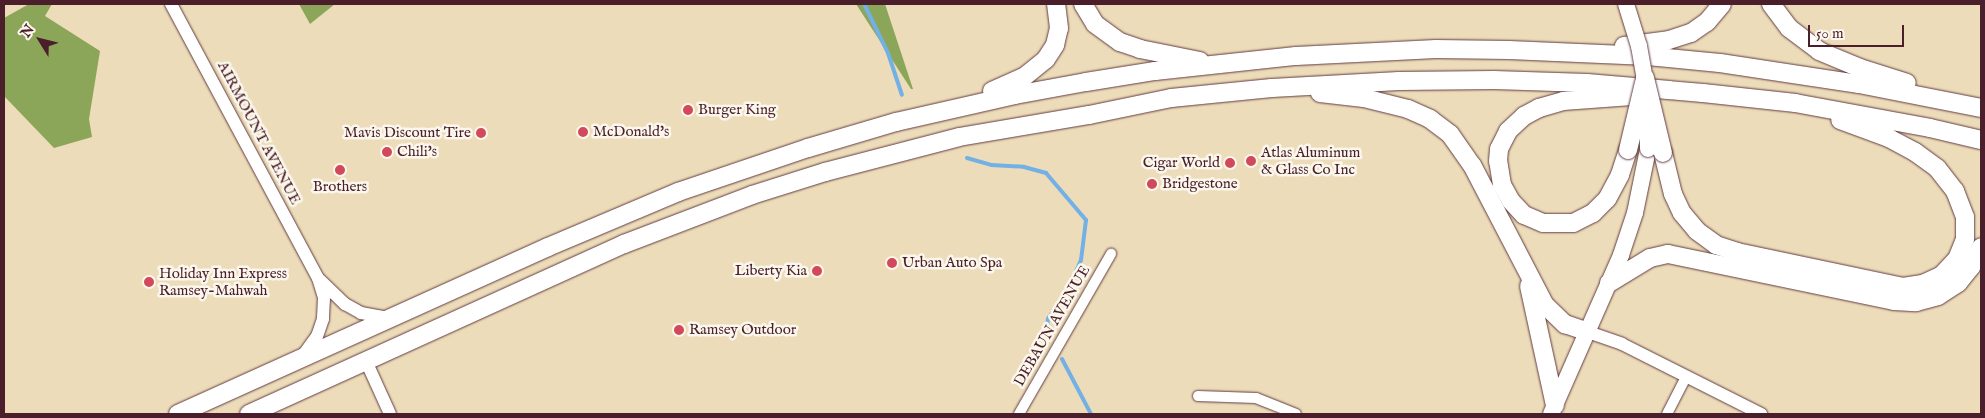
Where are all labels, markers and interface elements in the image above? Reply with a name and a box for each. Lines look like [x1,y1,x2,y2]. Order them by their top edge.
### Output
north arrow [15,15,65,65]
scale bar [1810,15,1906,47]
text: N [17,21,39,41]
text: 50 m [1816,24,1844,43]
street label: AIRMOUNT AVENUE [214,58,304,208]
place label: Burger King [698,101,776,119]
marker: Burger King [682,104,694,116]
place label: McDonald's [593,123,669,141]
place label: Mavis Discount Tire [344,124,471,142]
marker: McDonald's [577,126,589,138]
marker: Mavis Discount Tire [475,127,487,139]
place label: Chili's [397,143,437,161]
place label: Atlas Aluminum & Glass Co Inc [1261,143,1360,178]
marker: Chili's [381,146,393,158]
place label: Cigar World [1143,154,1220,172]
marker: Atlas Aluminum & Glass Co Inc [1245,155,1257,167]
marker: Cigar World [1224,157,1236,169]
marker: Brothers [334,164,346,176]
place label: Bridgestone [1162,175,1238,193]
place label: Brothers [313,178,367,196]
marker: Bridgestone [1146,178,1158,190]
place label: Urban Auto Spa [902,254,1002,272]
marker: Urban Auto Spa [886,257,898,269]
place label: Liberty Kia [735,262,807,280]
street label: DEBAUN AVENUE [1010,262,1094,390]
place label: Holiday Inn Express Ramsey-Mahwah [159,264,287,299]
marker: Liberty Kia [811,265,823,277]
marker: Holiday Inn Express Ramsey-Mahwah [143,276,155,288]
place label: Ramsey Outdoor [689,321,796,339]
marker: Ramsey Outdoor [673,324,685,336]

